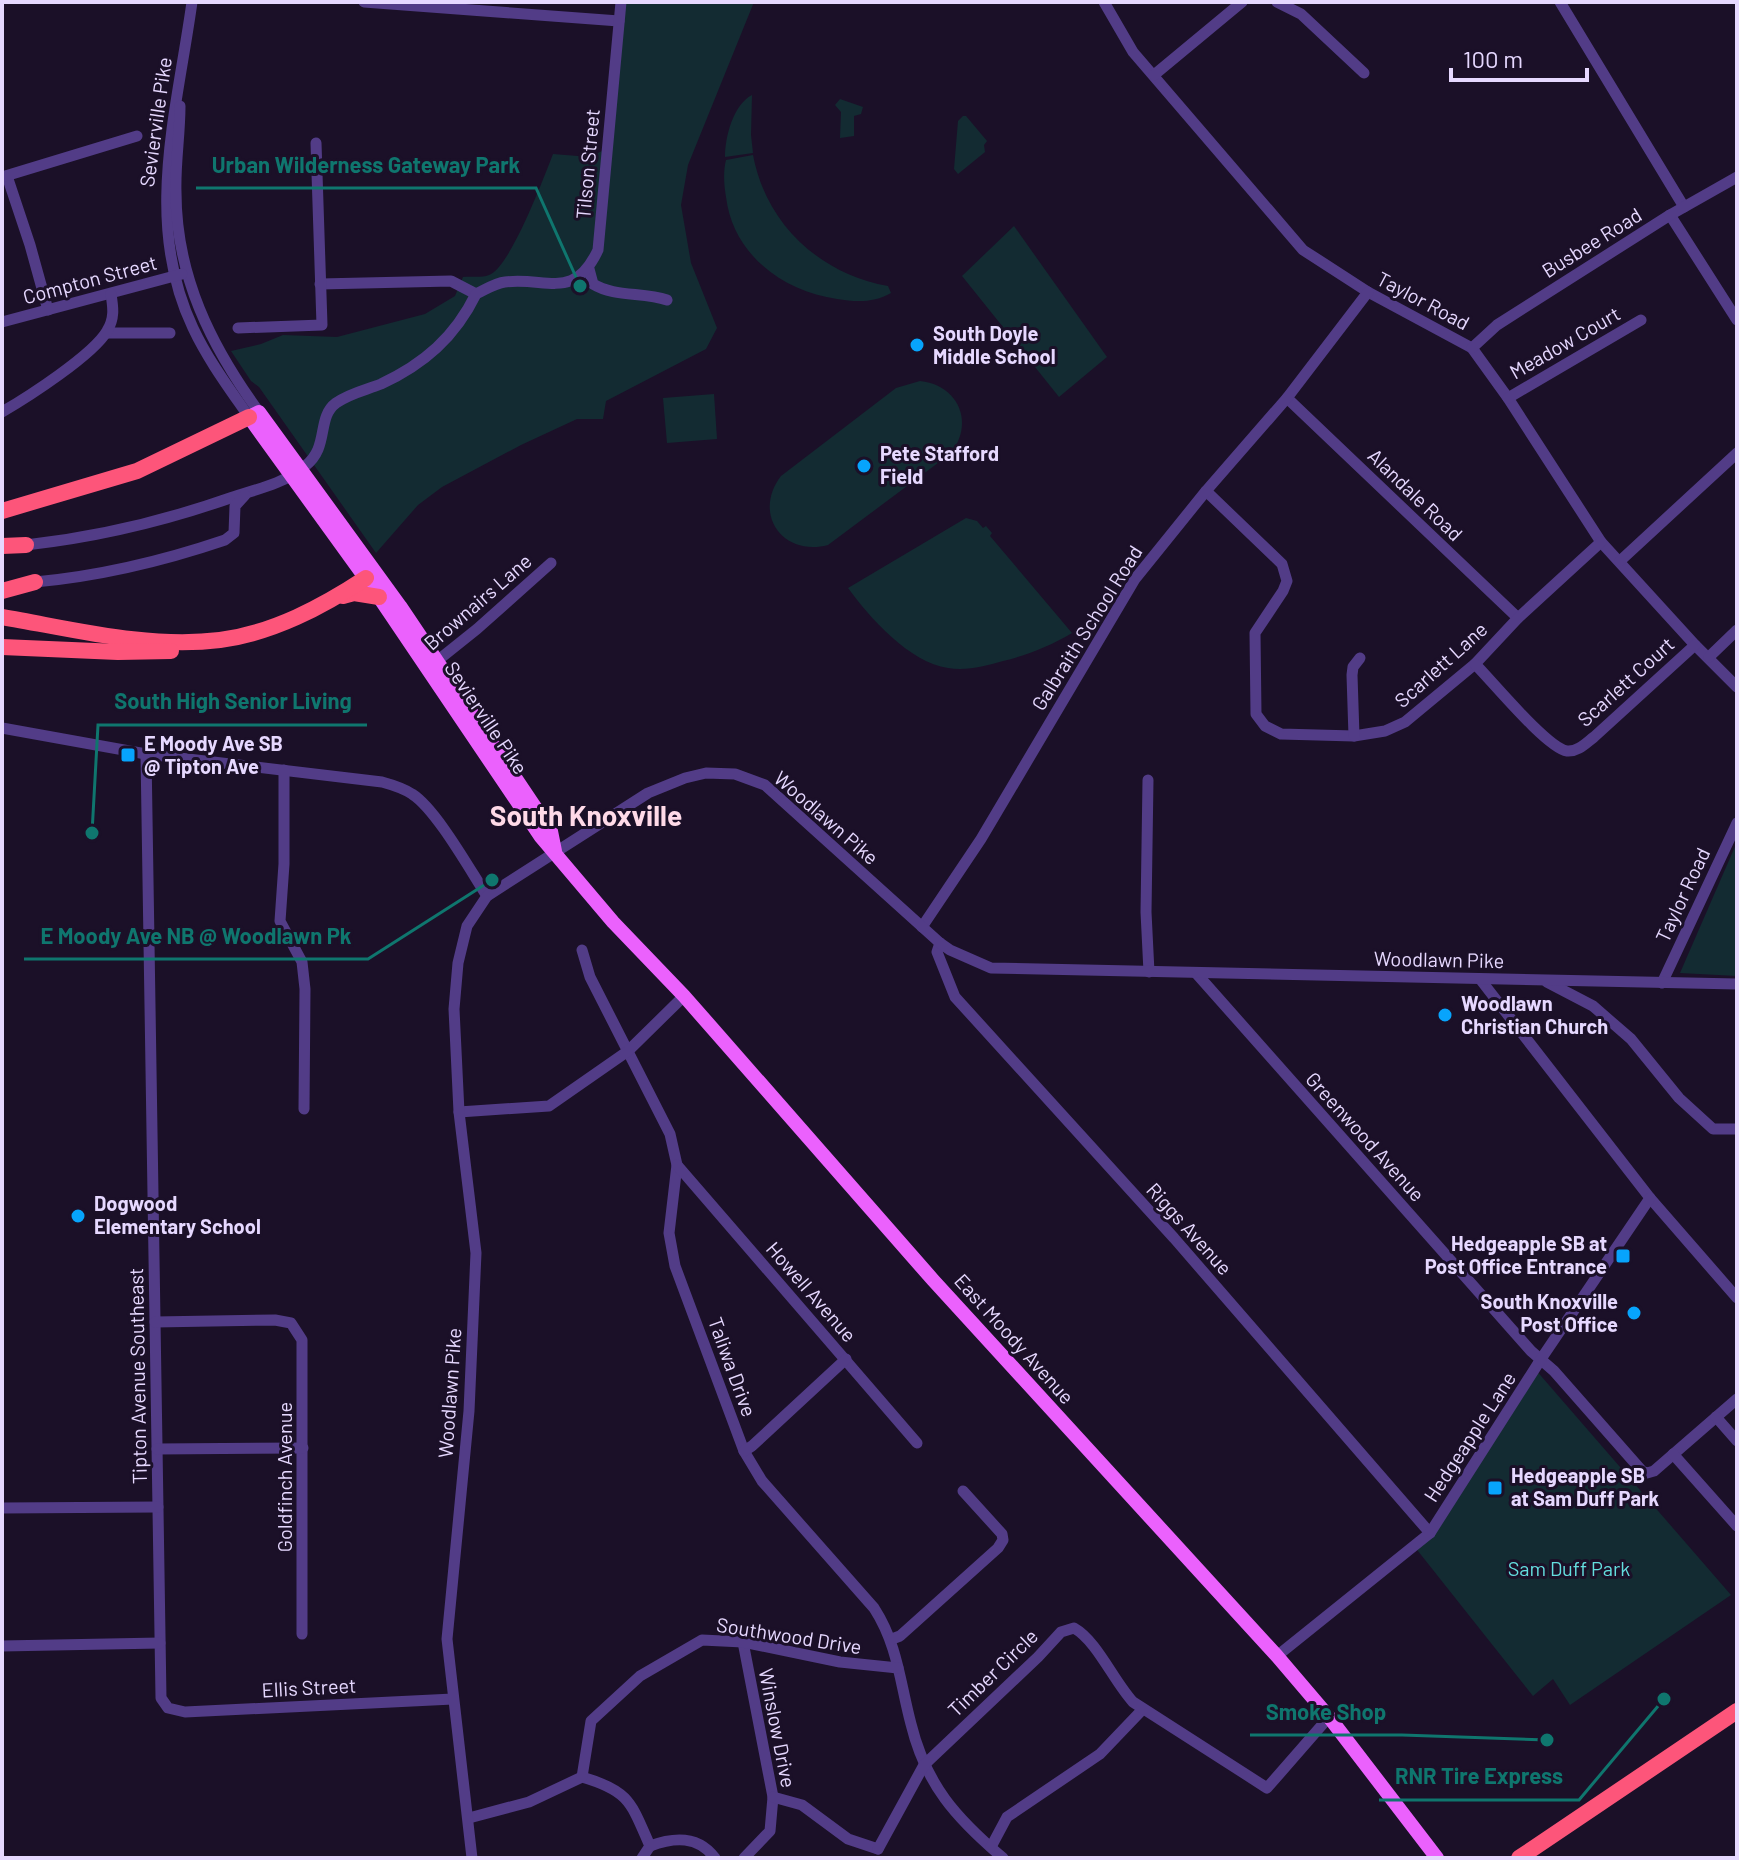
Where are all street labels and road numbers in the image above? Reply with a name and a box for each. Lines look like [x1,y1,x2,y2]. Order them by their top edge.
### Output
street label: Sevierville Pike [134,55,176,188]
street label: Tilson Street [570,108,604,220]
street label: Busbee Road [1537,202,1646,282]
street label: Compton Street [20,250,159,308]
street label: Taylor Road [1373,266,1474,335]
street label: Meadow Court [1505,301,1624,383]
street label: Alandale Road [1363,443,1468,545]
street label: Galbraith School Road [1026,541,1147,714]
street label: Brownairs Lane [419,548,536,654]
street label: Scarlett Lane [1389,616,1492,712]
street label: Scarlett Court [1572,632,1679,731]
street label: Sevierville Pike [440,656,533,778]
street label: Woodlawn Pike [770,765,884,869]
street label: Taylor Road [1650,844,1714,946]
street label: Woodlawn Pike [1374,946,1504,972]
street label: Greenwood Avenue [1301,1067,1430,1206]
street label: Riggs Avenue [1142,1177,1237,1279]
street label: Howell Avenue [762,1236,862,1346]
street label: Tipton Avenue Southeast [123,1268,151,1484]
street label: East Moody Avenue [950,1268,1080,1408]
street label: Taliwa Drive [704,1314,762,1420]
street label: Woodlawn Pike [432,1327,466,1459]
street label: Hedgeapple Lane [1418,1367,1520,1506]
street label: Goldfinch Avenue [272,1402,296,1552]
street label: Southwood Drive [715,1612,863,1658]
street label: Timber Circle [942,1624,1042,1721]
street label: Winslow Drive [755,1666,801,1790]
street label: Ellis Street [261,1673,357,1701]

